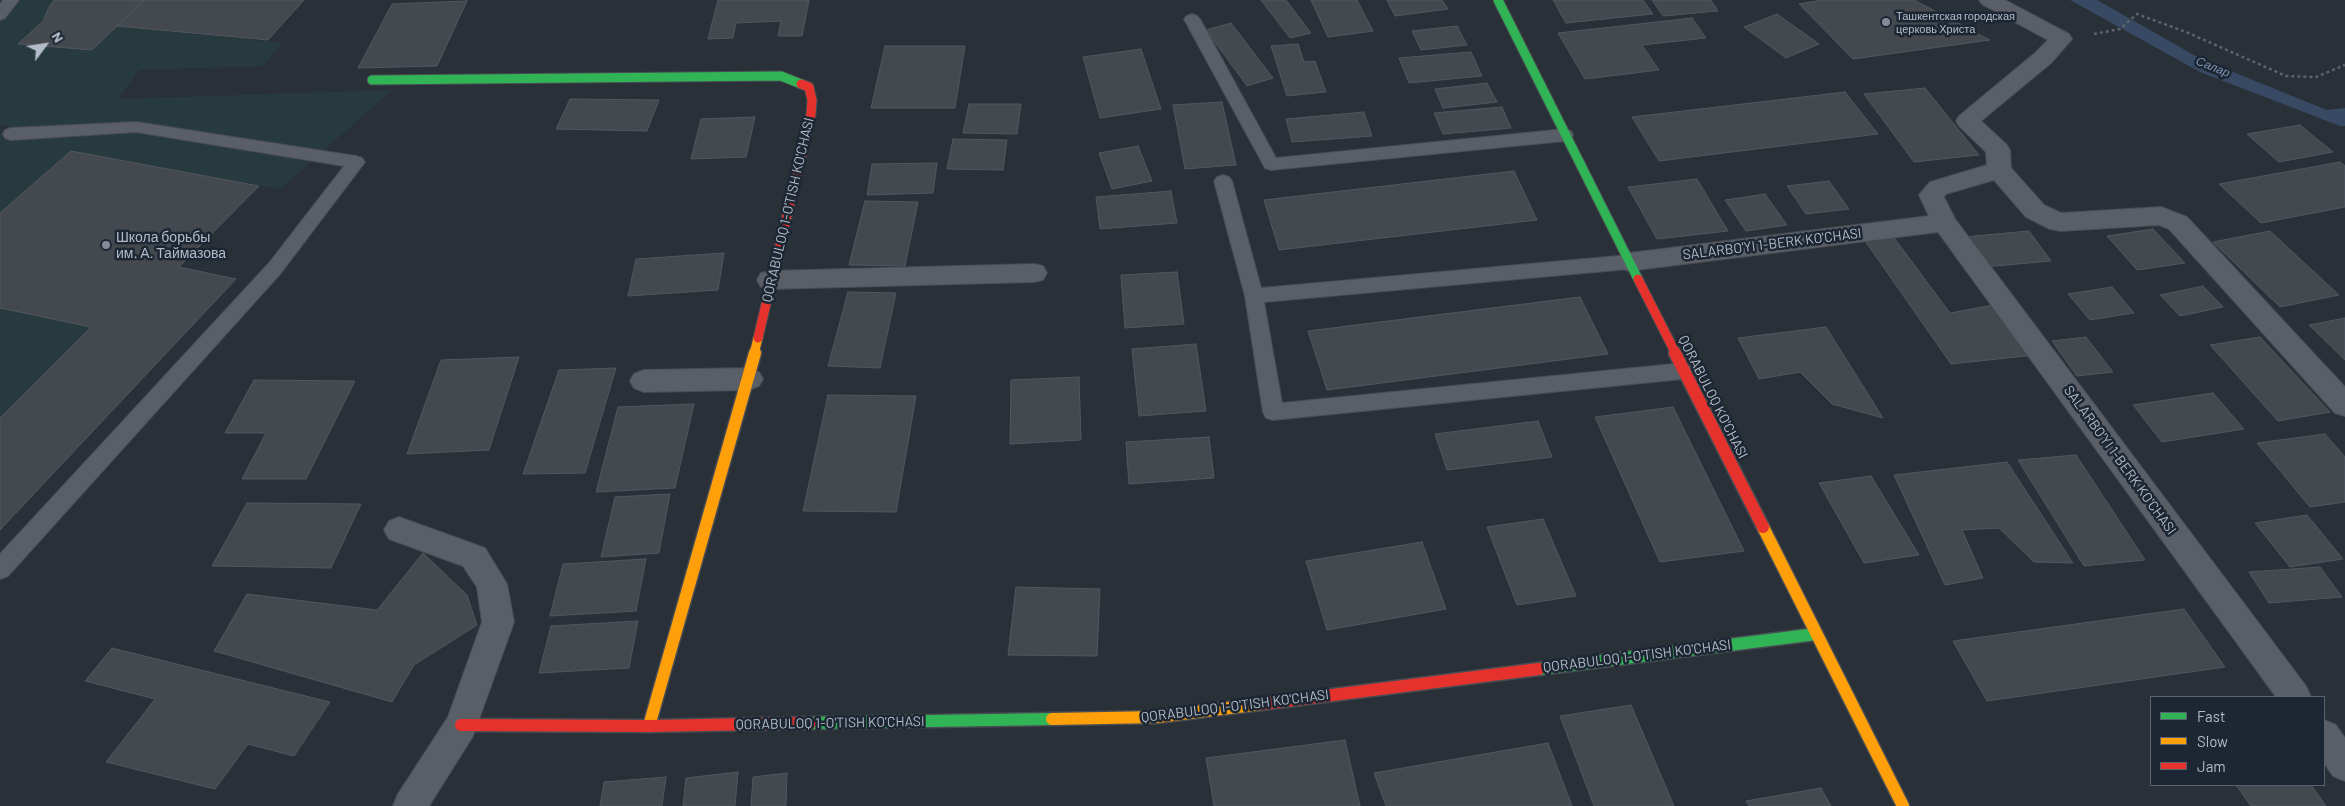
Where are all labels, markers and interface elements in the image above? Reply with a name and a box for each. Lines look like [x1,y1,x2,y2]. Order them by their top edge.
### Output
place label: Ташкентская городская церковь Христа [1896,9,2015,35]
marker: Ташкентская городская церковь Христа [1880,16,1892,28]
north arrow [20,20,70,70]
text: N [49,29,68,45]
water label: Салар [2194,54,2232,80]
street label: QORABULOQ 1-O'TISH KO'CHASI [759,116,817,304]
street label: SALARBO'YI 1-BERK KO'CHASI [1682,225,1862,263]
place label: Школа борьбы им. А. Таймазова [116,229,226,262]
marker: Школа борьбы им. А. Таймазова [100,239,112,251]
street label: QORABULOQ KO'CHASI [1675,333,1751,461]
street label: SALARBO'YI 1-BERK KO'CHASI [2060,382,2180,538]
street label: QORABULOQ 1-O'TISH KO'CHASI [1542,636,1732,676]
street label: QORABULOQ 1-O'TISH KO'CHASI [1140,686,1330,726]
legend [2150,696,2325,786]
text: Fast [2197,707,2225,725]
street label: QORABULOQ 1-O'TISH KO'CHASI [735,713,925,733]
text: Slow [2197,732,2228,750]
text: Jam [2197,757,2226,775]

